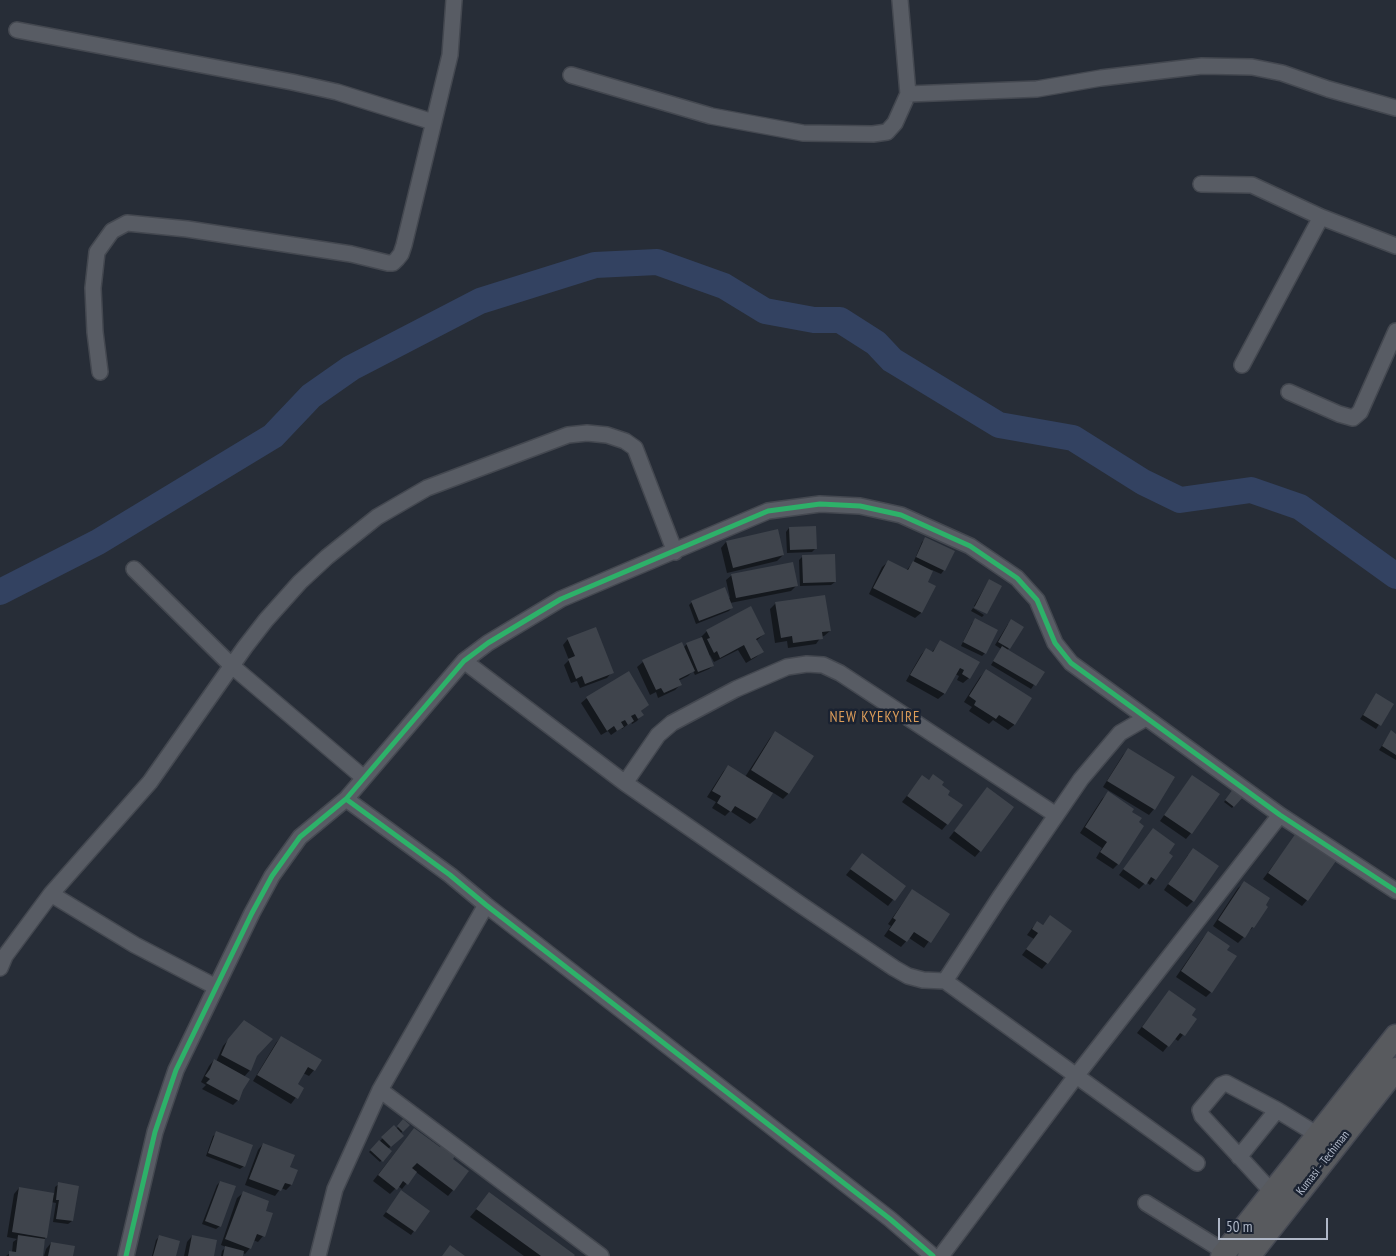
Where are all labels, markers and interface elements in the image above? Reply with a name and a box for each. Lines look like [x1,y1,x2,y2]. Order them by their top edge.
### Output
district label: NEW KYEKYIRE [828,709,922,727]
street label: Kumasi - Techiman [1293,1128,1353,1198]
scale bar [1221,1208,1331,1240]
text: 50 m [1226,1217,1252,1236]

